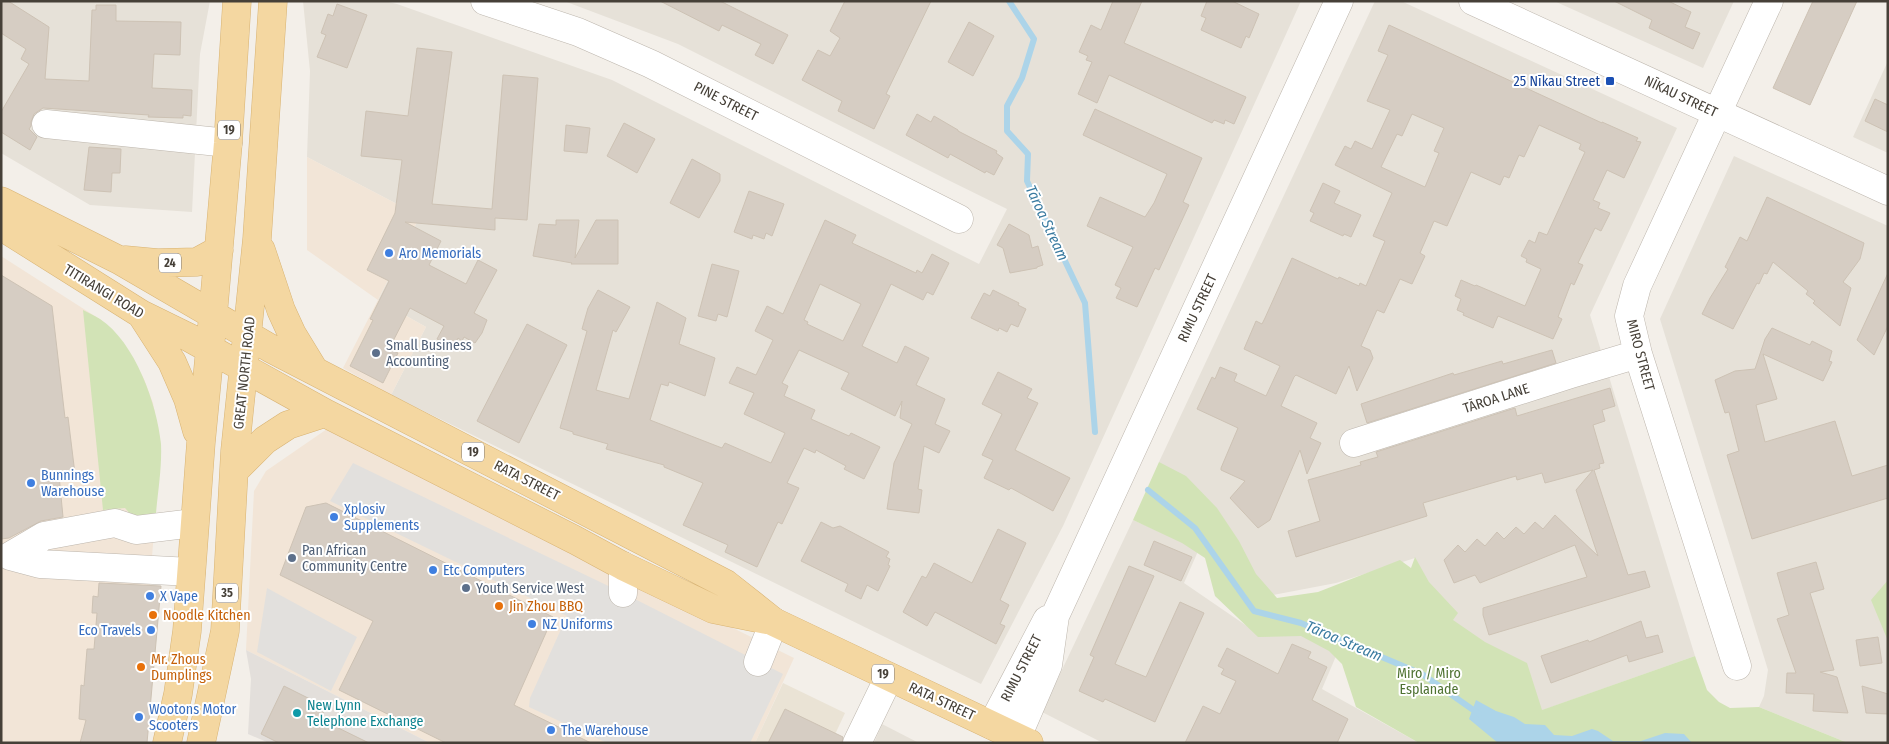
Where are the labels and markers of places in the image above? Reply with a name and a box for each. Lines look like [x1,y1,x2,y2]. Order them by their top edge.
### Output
place label: 25 Nīkau Street [1514,73,1600,90]
marker: 25 Nīkau Street [1604,75,1616,87]
place label: Aro Memorials [399,245,481,262]
marker: Aro Memorials [383,247,395,259]
place label: Small Business Accounting [386,337,472,370]
marker: Small Business Accounting [370,347,382,359]
place label: Bunnings Warehouse [41,467,104,500]
marker: Bunnings Warehouse [25,477,37,489]
place label: Xplosiv Supplements [344,501,419,534]
marker: Xplosiv Supplements [328,511,340,523]
place label: Pan African Community Centre [302,542,407,575]
marker: Pan African Community Centre [286,552,298,564]
place label: Etc Computers [443,562,525,579]
marker: Etc Computers [427,564,439,576]
place label: Youth Service West [476,580,585,597]
marker: Youth Service West [460,582,472,594]
place label: X Vape [160,588,198,605]
marker: X Vape [144,590,156,602]
place label: Jin Zhou BBQ [509,598,583,615]
marker: Jin Zhou BBQ [493,600,505,612]
place label: Noodle Kitchen [163,607,251,624]
marker: Noodle Kitchen [147,609,159,621]
place label: NZ Uniforms [542,616,613,633]
marker: NZ Uniforms [526,618,538,630]
place label: Eco Travels [78,622,141,639]
marker: Eco Travels [145,624,157,636]
place label: Mr. Zhous Dumplings [151,651,212,684]
marker: Mr. Zhous Dumplings [135,661,147,673]
place label: New Lynn Telephone Exchange [307,697,423,730]
place label: Wootons Motor Scooters [149,701,237,734]
marker: New Lynn Telephone Exchange [291,707,303,719]
marker: Wootons Motor Scooters [133,711,145,723]
place label: The Warehouse [561,722,648,739]
marker: The Warehouse [545,724,557,736]

